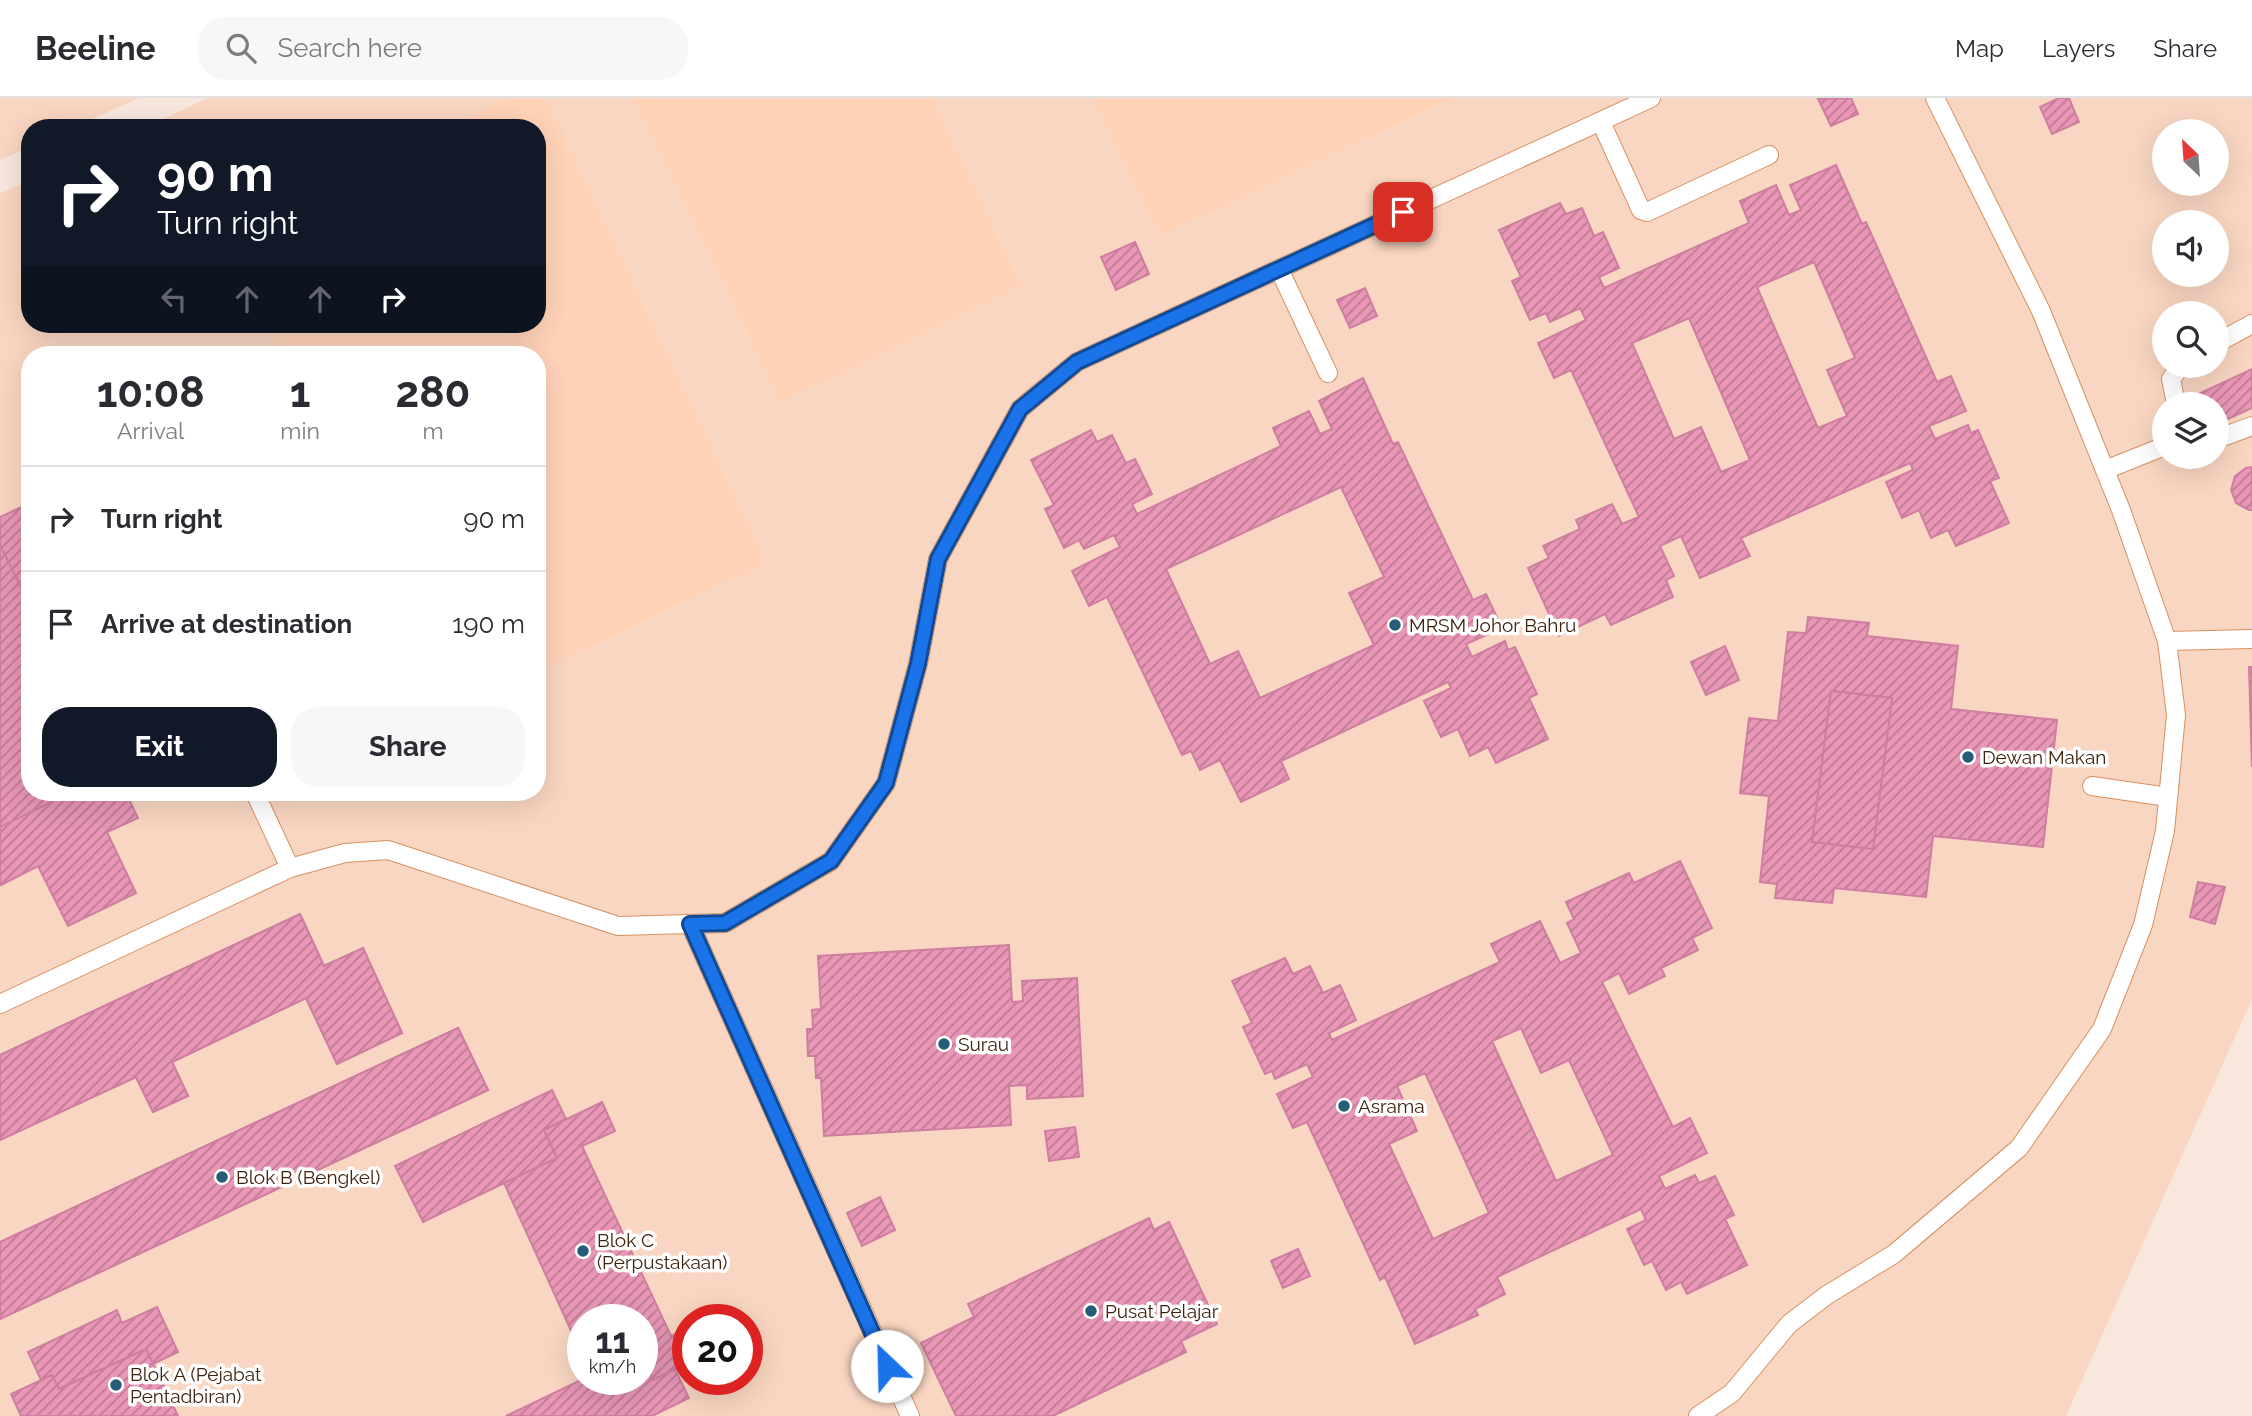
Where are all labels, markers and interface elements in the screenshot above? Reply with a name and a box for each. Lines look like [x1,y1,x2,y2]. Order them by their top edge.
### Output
search box [198,17,688,80]
text: Beeline [35,29,156,68]
icon: search [222,29,260,67]
text: Search here [278,33,422,63]
text: Map [1955,34,2004,63]
text: Layers [2042,34,2115,63]
text: Share [2153,34,2217,63]
north arrow [2152,119,2230,196]
map controls [2152,119,2229,469]
text: 90 m [157,145,273,202]
icon: right [42,147,133,238]
pin [1373,182,1433,242]
icon: arrive [1384,193,1422,231]
text: Turn right [157,204,298,241]
button: sound [2152,210,2229,287]
icon: left [155,280,193,318]
icon: ahead [228,280,266,318]
icon: ahead [301,280,339,318]
icon: right [374,280,412,318]
button: search [2152,301,2229,378]
text: 10:08 [97,368,205,417]
text: 1 [290,368,310,417]
text: 280 [396,368,470,417]
button: layers [2152,392,2229,469]
text: Arrival [117,417,184,444]
text: min [280,417,320,444]
text: m [422,417,444,444]
icon: right [42,500,80,538]
text: Turn right [101,504,222,534]
text: 90 m [463,504,525,534]
icon: arrive [42,605,80,643]
text: Arrive at destination [101,609,352,639]
text: 190 m [452,609,525,639]
place label: MRSM Johor Bahru [1409,614,1576,636]
marker: MRSM Johor Bahru [1387,617,1403,633]
button: Exit [42,707,277,787]
button: Share [291,707,525,787]
place label: Dewan Makan [1982,746,2106,768]
marker: Dewan Makan [1960,749,1976,765]
place label: Surau [958,1033,1009,1055]
marker: Surau [936,1036,952,1052]
place label: Asrama [1358,1095,1425,1117]
marker: Asrama [1336,1098,1352,1114]
place label: Blok B (Bengkel) [236,1166,380,1188]
marker: Blok B (Bengkel) [214,1169,230,1185]
place label: Blok C (Perpustakaan) [597,1229,727,1273]
marker: Blok C (Perpustakaan) [575,1243,591,1259]
place label: Pusat Pelajar [1105,1300,1219,1322]
marker: Pusat Pelajar [1083,1303,1099,1319]
speed limit sign: 20 [672,1304,763,1395]
text: 11 [595,1320,630,1361]
position arrow [850,1329,924,1403]
text: km/h [589,1356,636,1377]
place label: Blok A (Pejabat Pentadbiran) [130,1363,262,1407]
marker: Blok A (Pejabat Pentadbiran) [108,1377,124,1393]

